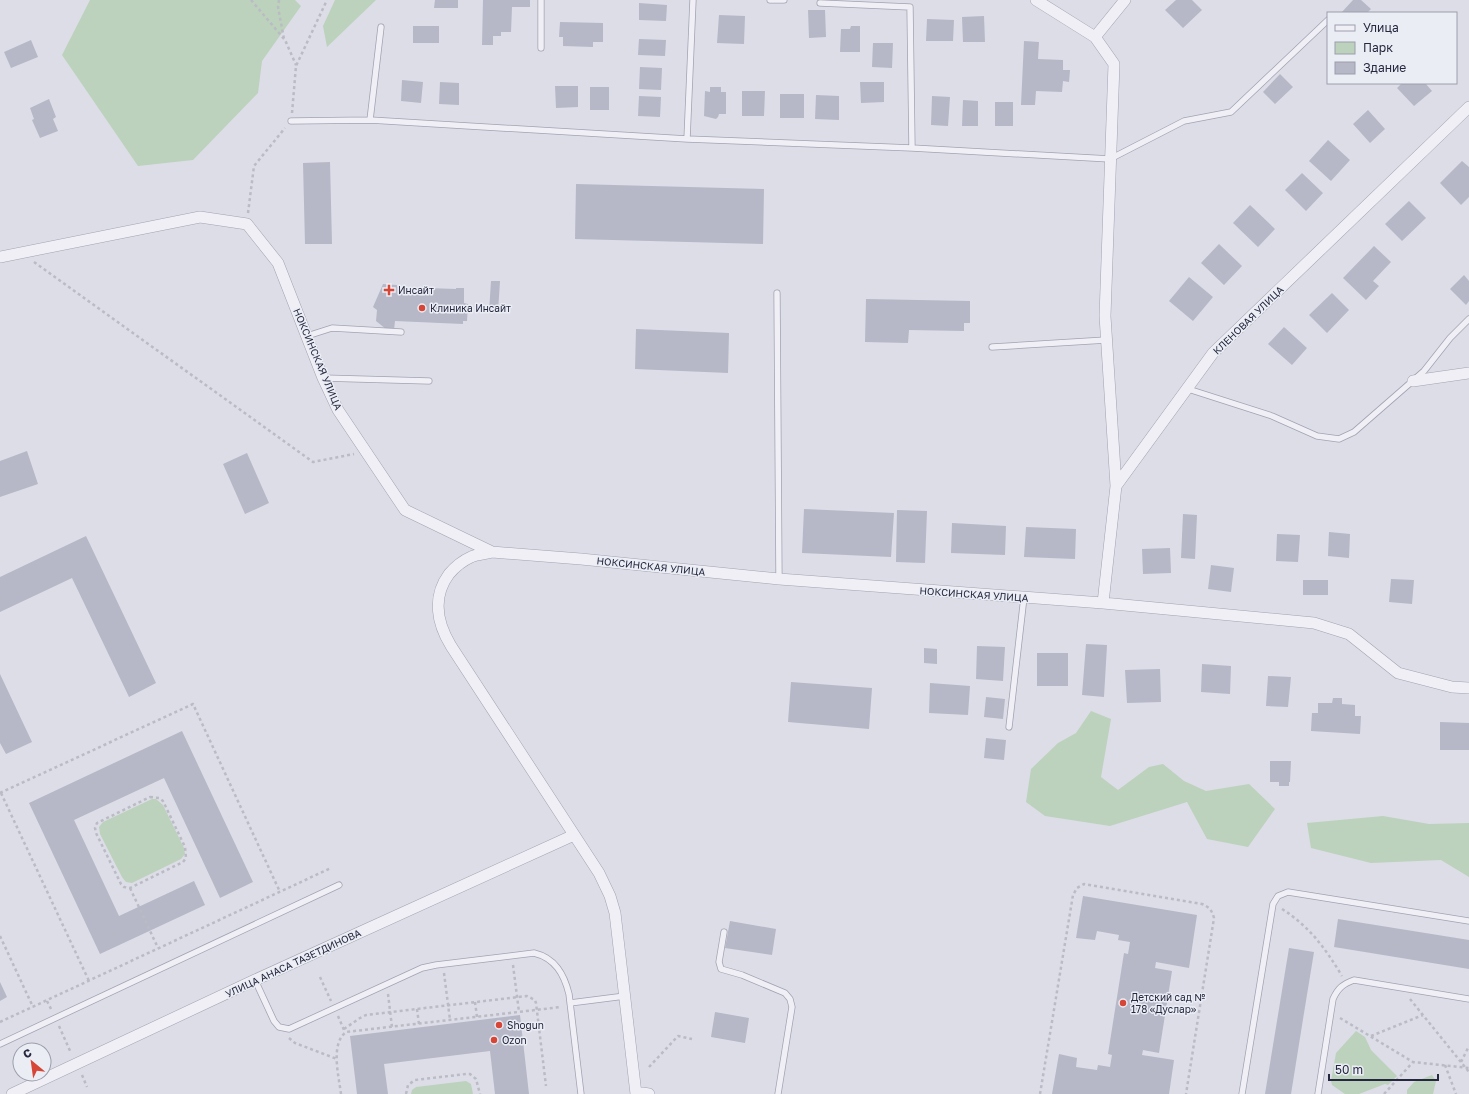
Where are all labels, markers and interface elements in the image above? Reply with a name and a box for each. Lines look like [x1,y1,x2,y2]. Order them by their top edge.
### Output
legend [1327,12,1457,84]
text: Улица [1363,20,1399,35]
text: Парк [1363,40,1393,55]
text: Здание [1363,60,1406,75]
street label: КЛЕНОВАЯ УЛИЦА [1210,283,1286,357]
marker: Инсайт [383,284,395,296]
place label: Инсайт [398,284,434,296]
place label: Клиника Инсайт [430,302,511,314]
marker: Клиника Инсайт [417,303,427,313]
street label: НОКСИНСКАЯ УЛИЦА [291,306,345,412]
street label: НОКСИНСКАЯ УЛИЦА [596,554,706,578]
street label: НОКСИНСКАЯ УЛИЦА [919,584,1029,604]
street label: УЛИЦА АНАСА ТАЗЕТДИНОВА [223,926,363,1000]
place label: Детский сад № 178 «Дуслар» [1131,991,1205,1015]
marker: Детский сад № 178 «Дуслар» [1118,998,1128,1008]
place label: Shogun [507,1019,544,1031]
marker: Shogun [494,1020,504,1030]
place label: Ozon [502,1034,527,1046]
marker: Ozon [489,1035,499,1045]
north arrow [12,1042,52,1082]
text: С [20,1045,34,1060]
scale bar [1329,1056,1438,1082]
text: 50 m [1335,1062,1363,1077]

